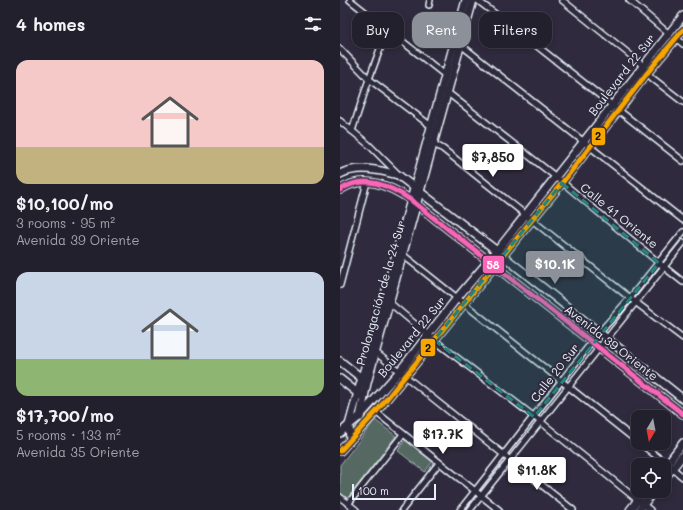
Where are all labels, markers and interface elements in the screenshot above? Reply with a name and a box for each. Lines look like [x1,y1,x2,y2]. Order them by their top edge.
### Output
chip: Buy [352,12,404,48]
chip: Rent [412,12,471,48]
chip: Filters [479,12,552,48]
text: 4 homes [16,13,85,35]
icon: filters [302,13,324,35]
street label: Boulevard 22 Sur [584,30,658,118]
icon: home [134,86,206,158]
line badge: 2 [591,127,606,146]
text: 2 [595,128,601,143]
pin: $7,850 [460,144,526,178]
text: $7,850 [471,148,515,165]
street label: Calle 41 Oriente [577,179,662,252]
text: $10,100/mo [16,192,113,214]
text: 3 rooms · 95 m² [16,214,115,231]
street label: Prolongación de la 24 Sur [352,218,408,367]
text: Avenida 39 Oriente [16,231,140,248]
pin: $10.1K [522,251,588,285]
line badge: 58 [482,255,505,274]
text: $10.1K [535,255,575,272]
text: 58 [486,257,500,272]
street label: Boulevard 22 Sur [375,294,449,380]
icon: home [134,298,206,370]
street label: Avenida 39 Oriente [562,301,661,384]
line badge: 2 [420,338,436,357]
street label: Calle 20 Sur [526,340,582,405]
text: $17,700/mo [16,404,114,426]
north arrow [631,410,671,450]
map controls [631,410,671,498]
pin: $17.7K [410,421,476,455]
text: $17.7K [423,425,463,442]
text: 5 rooms · 133 m² [16,426,121,443]
text: Avenida 35 Oriente [16,443,139,460]
pin: $11.8K [504,457,570,491]
button: locate [631,458,671,498]
text: $11.8K [517,461,557,478]
scale bar [352,482,436,501]
text: 100 m [358,483,389,498]

